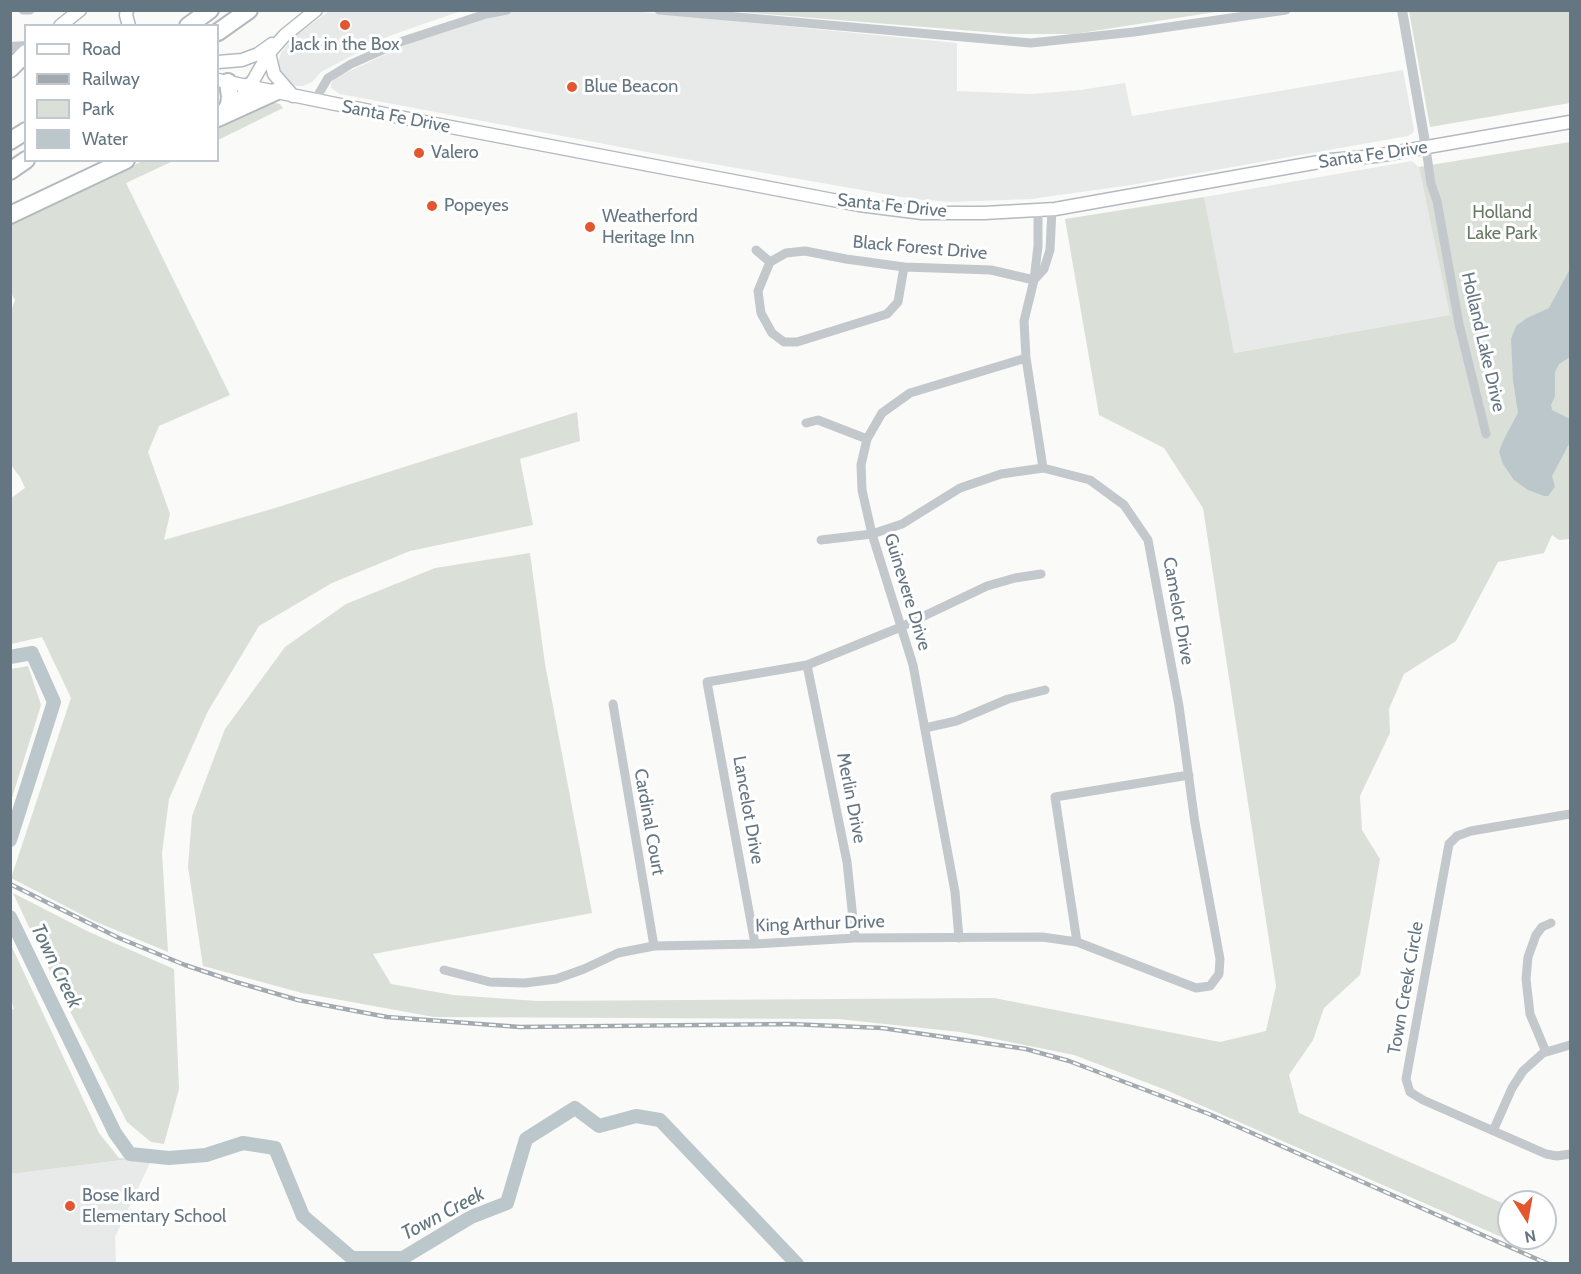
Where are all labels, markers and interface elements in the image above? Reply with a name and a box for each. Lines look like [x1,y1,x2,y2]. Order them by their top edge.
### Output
marker: Jack in the Box [338,18,352,32]
legend [24,24,219,162]
place label: Jack in the Box [290,34,400,56]
text: Road [82,38,121,60]
text: Railway [82,68,140,90]
place label: Blue Beacon [584,76,678,98]
marker: Blue Beacon [565,80,579,94]
street label: Santa Fe Drive [340,96,452,138]
text: Park [82,98,114,120]
text: Water [82,128,128,150]
street label: Santa Fe Drive [1317,137,1429,173]
place label: Valero [431,142,479,164]
marker: Valero [412,146,426,160]
street label: Santa Fe Drive [836,190,948,222]
place label: Popeyes [444,195,509,217]
marker: Popeyes [425,199,439,213]
park label: Holland Lake Park [1466,202,1538,244]
place label: Weatherford Heritage Inn [602,206,698,248]
marker: Weatherford Heritage Inn [583,220,597,234]
street label: Black Forest Drive [852,231,988,265]
street label: Holland Lake Drive [1456,270,1510,414]
street label: Guinevere Drive [879,531,935,653]
street label: Camelot Drive [1158,555,1198,667]
street label: Merlin Drive [832,751,870,845]
street label: Lancelot Drive [728,754,768,866]
street label: Cardinal Court [629,767,669,877]
street label: King Arthur Drive [755,911,885,937]
water label: Town Creek [25,920,87,1012]
street label: Town Creek Circle [1384,920,1428,1056]
water label: Town Creek [397,1182,489,1246]
place label: Bose Ikard Elementary School [82,1185,226,1228]
north arrow [1497,1190,1557,1250]
marker: Bose Ikard Elementary School [63,1199,77,1213]
text: N [1523,1226,1538,1247]

